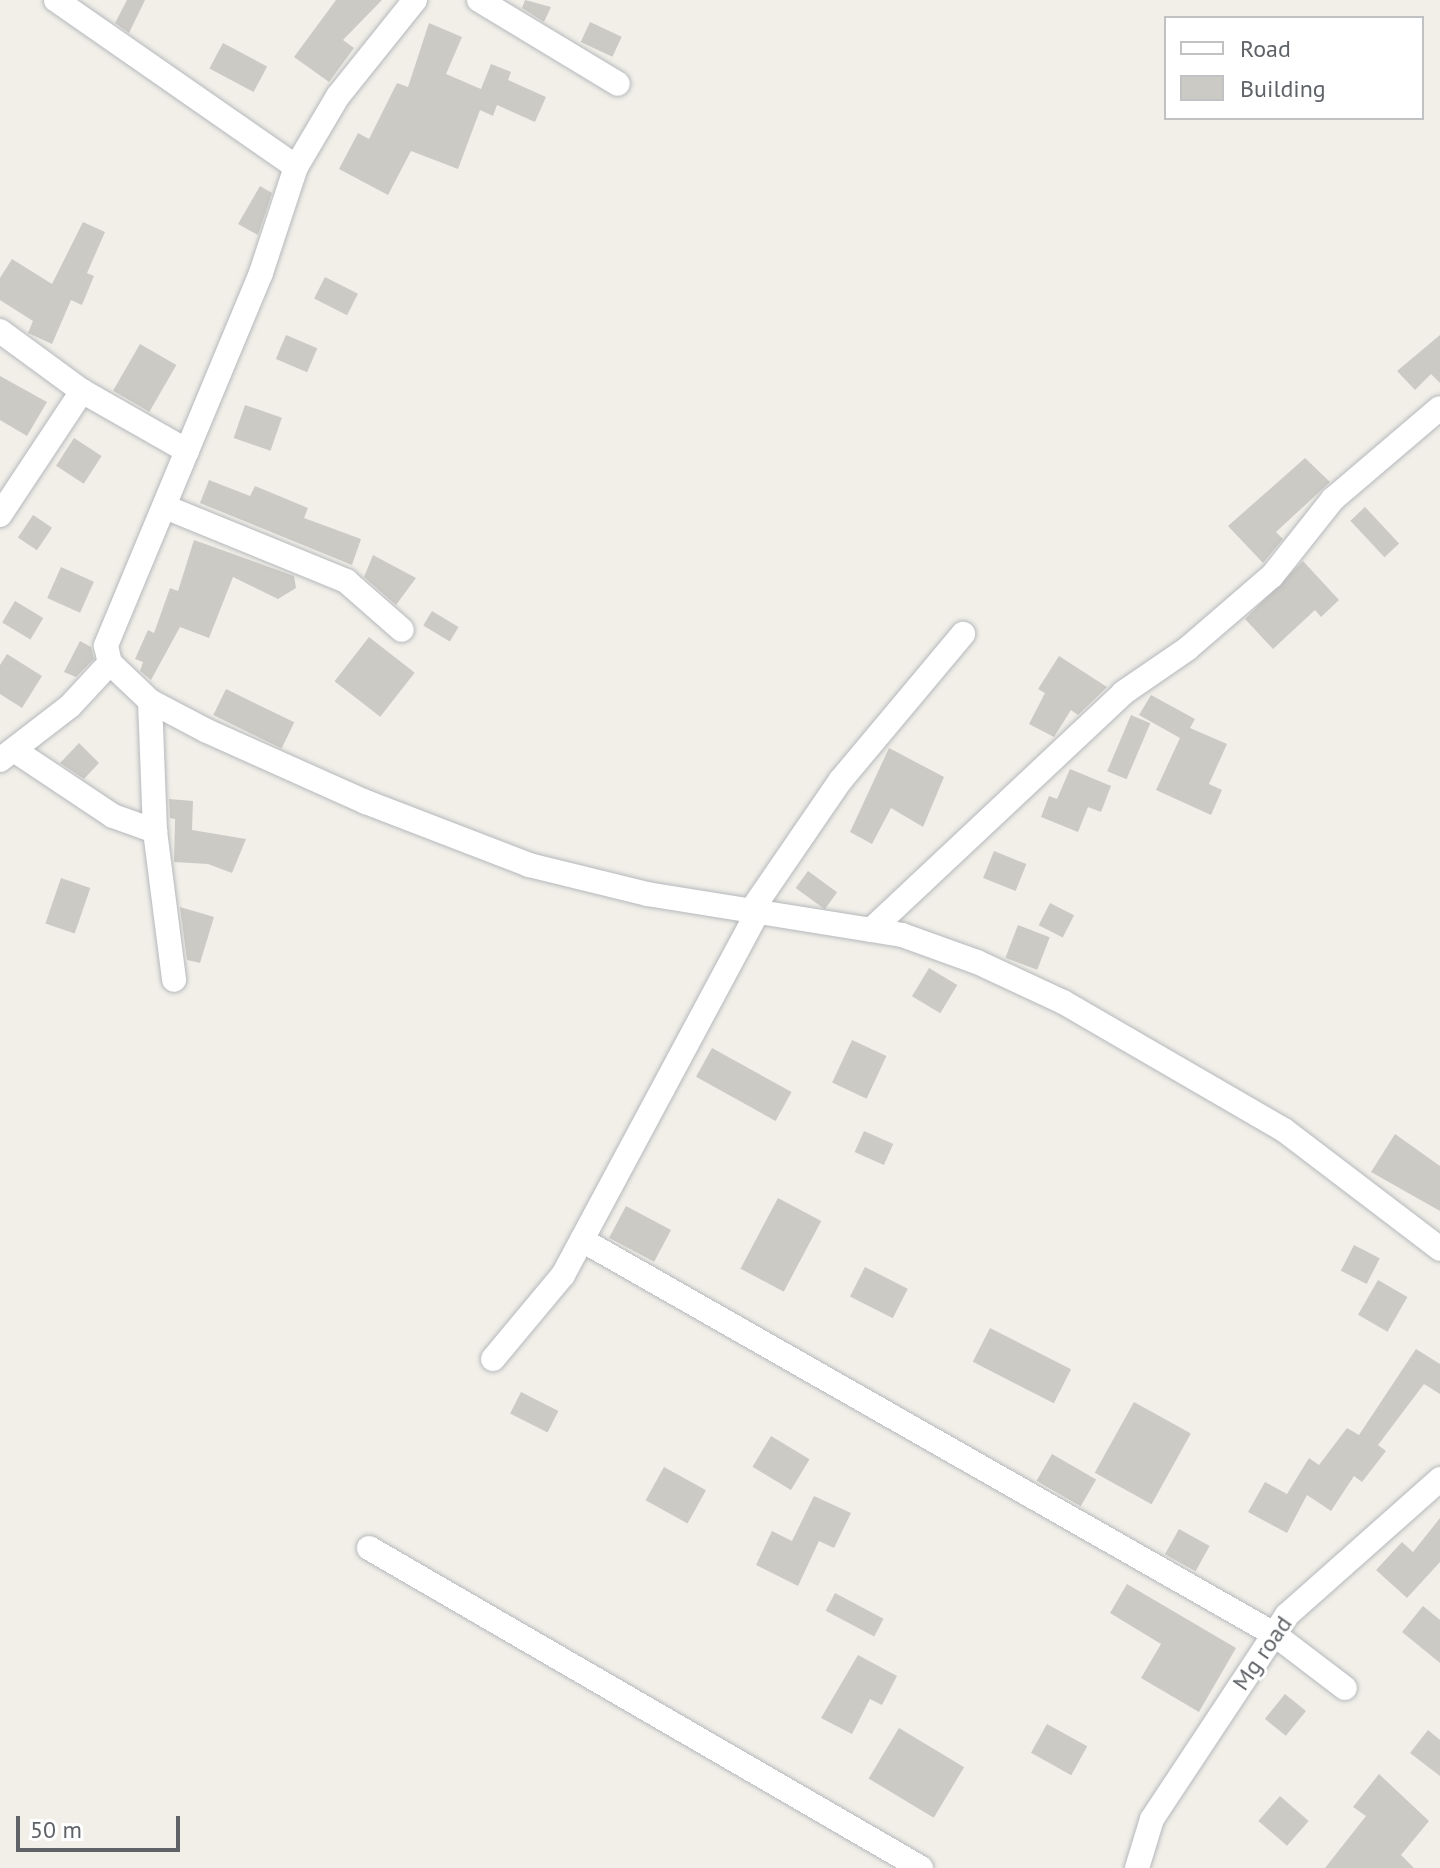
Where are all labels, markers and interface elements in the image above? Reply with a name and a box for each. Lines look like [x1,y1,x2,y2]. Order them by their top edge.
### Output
legend [1164,16,1424,120]
text: Road [1240,33,1291,64]
text: Building [1240,73,1326,104]
street label: Mg road [1226,1610,1298,1696]
scale bar [20,1800,184,1850]
text: 50 m [30,1814,82,1845]

